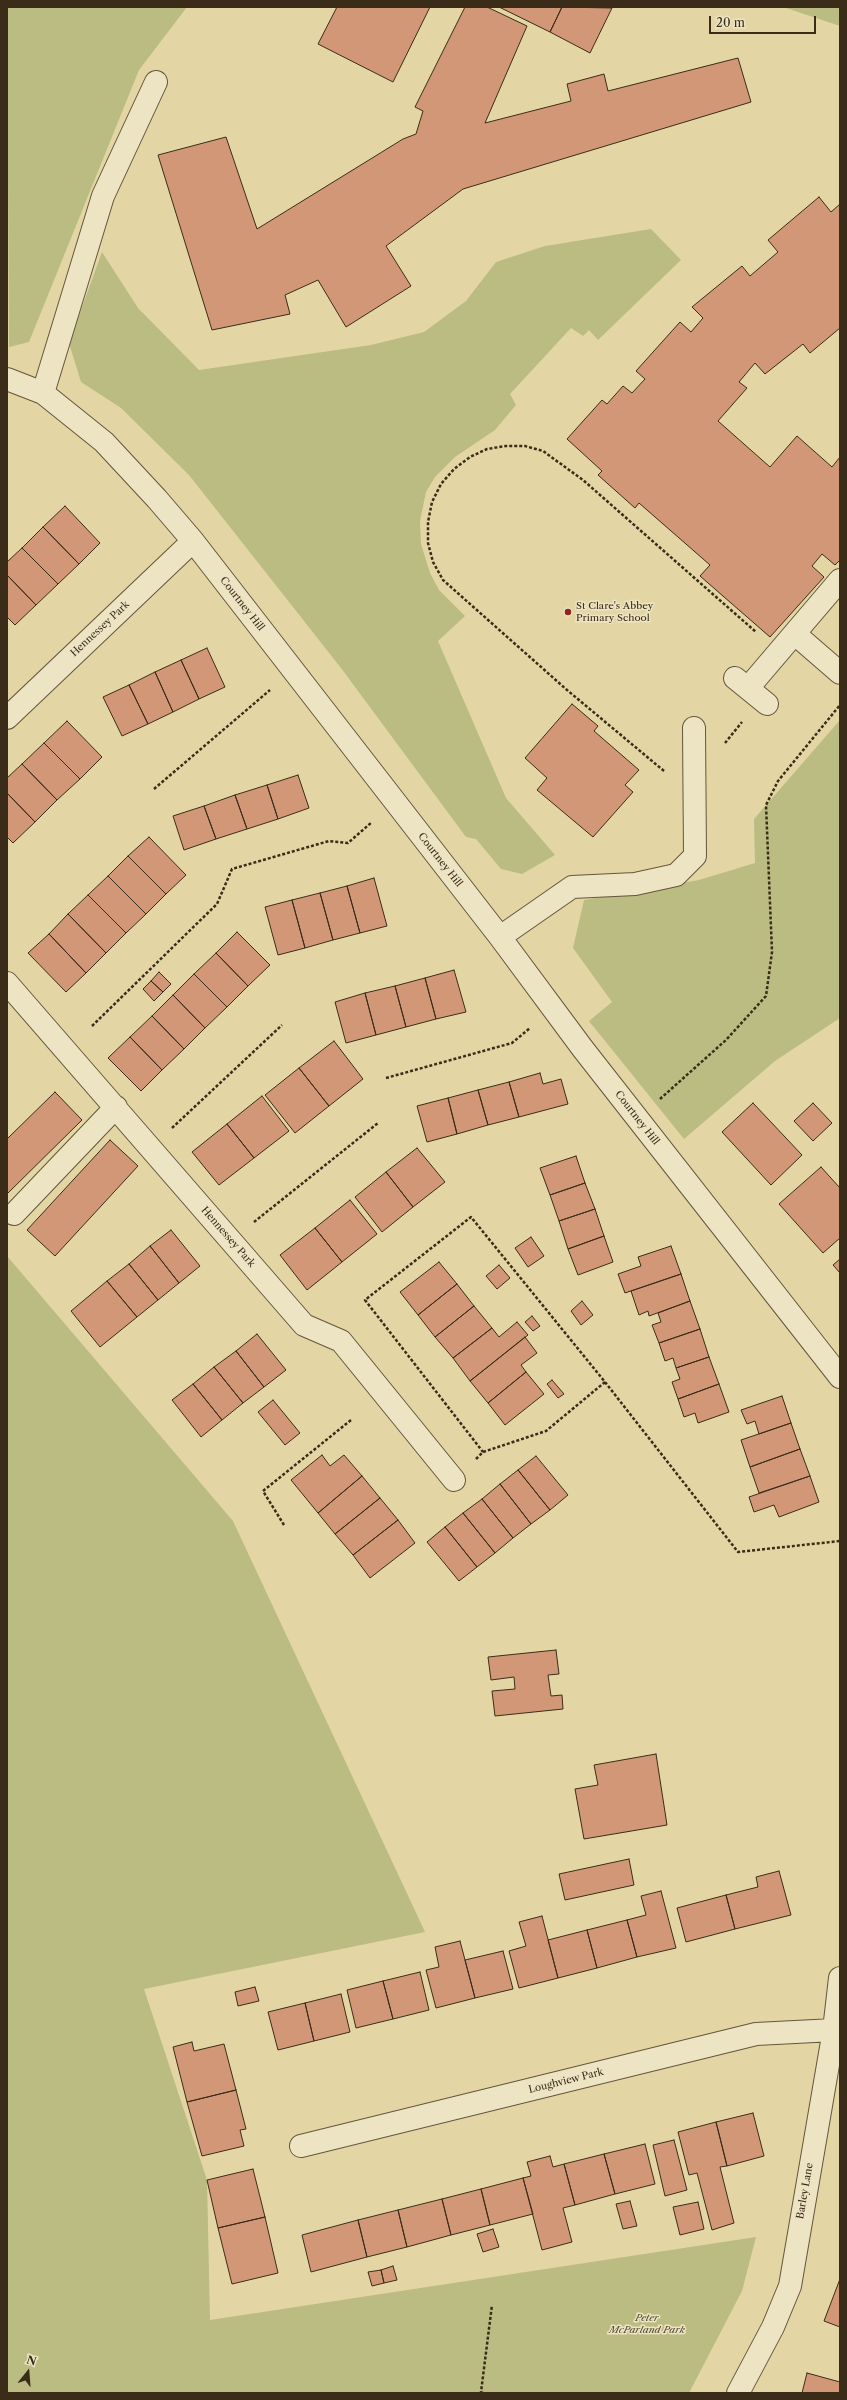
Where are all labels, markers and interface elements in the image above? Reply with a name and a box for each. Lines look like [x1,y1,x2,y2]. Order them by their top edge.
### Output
scale bar [711,8,818,34]
text: 20 m [716,15,745,30]
street label: Courtney Hill [217,575,267,633]
street label: Hennessey Park [68,599,132,659]
place label: St Clare's Abbey Primary School [576,600,653,624]
marker: St Clare's Abbey Primary School [563,607,573,617]
street label: Courtney Hill [415,831,465,889]
street label: Courtney Hill [612,1089,662,1147]
street label: Hennessey Park [199,1204,257,1270]
street label: Loughview Park [527,2066,605,2096]
street label: Barley Lane [794,2162,816,2220]
park label: Peter McParland Park [609,2312,685,2336]
north arrow [8,2352,48,2392]
text: N [25,2352,38,2369]

